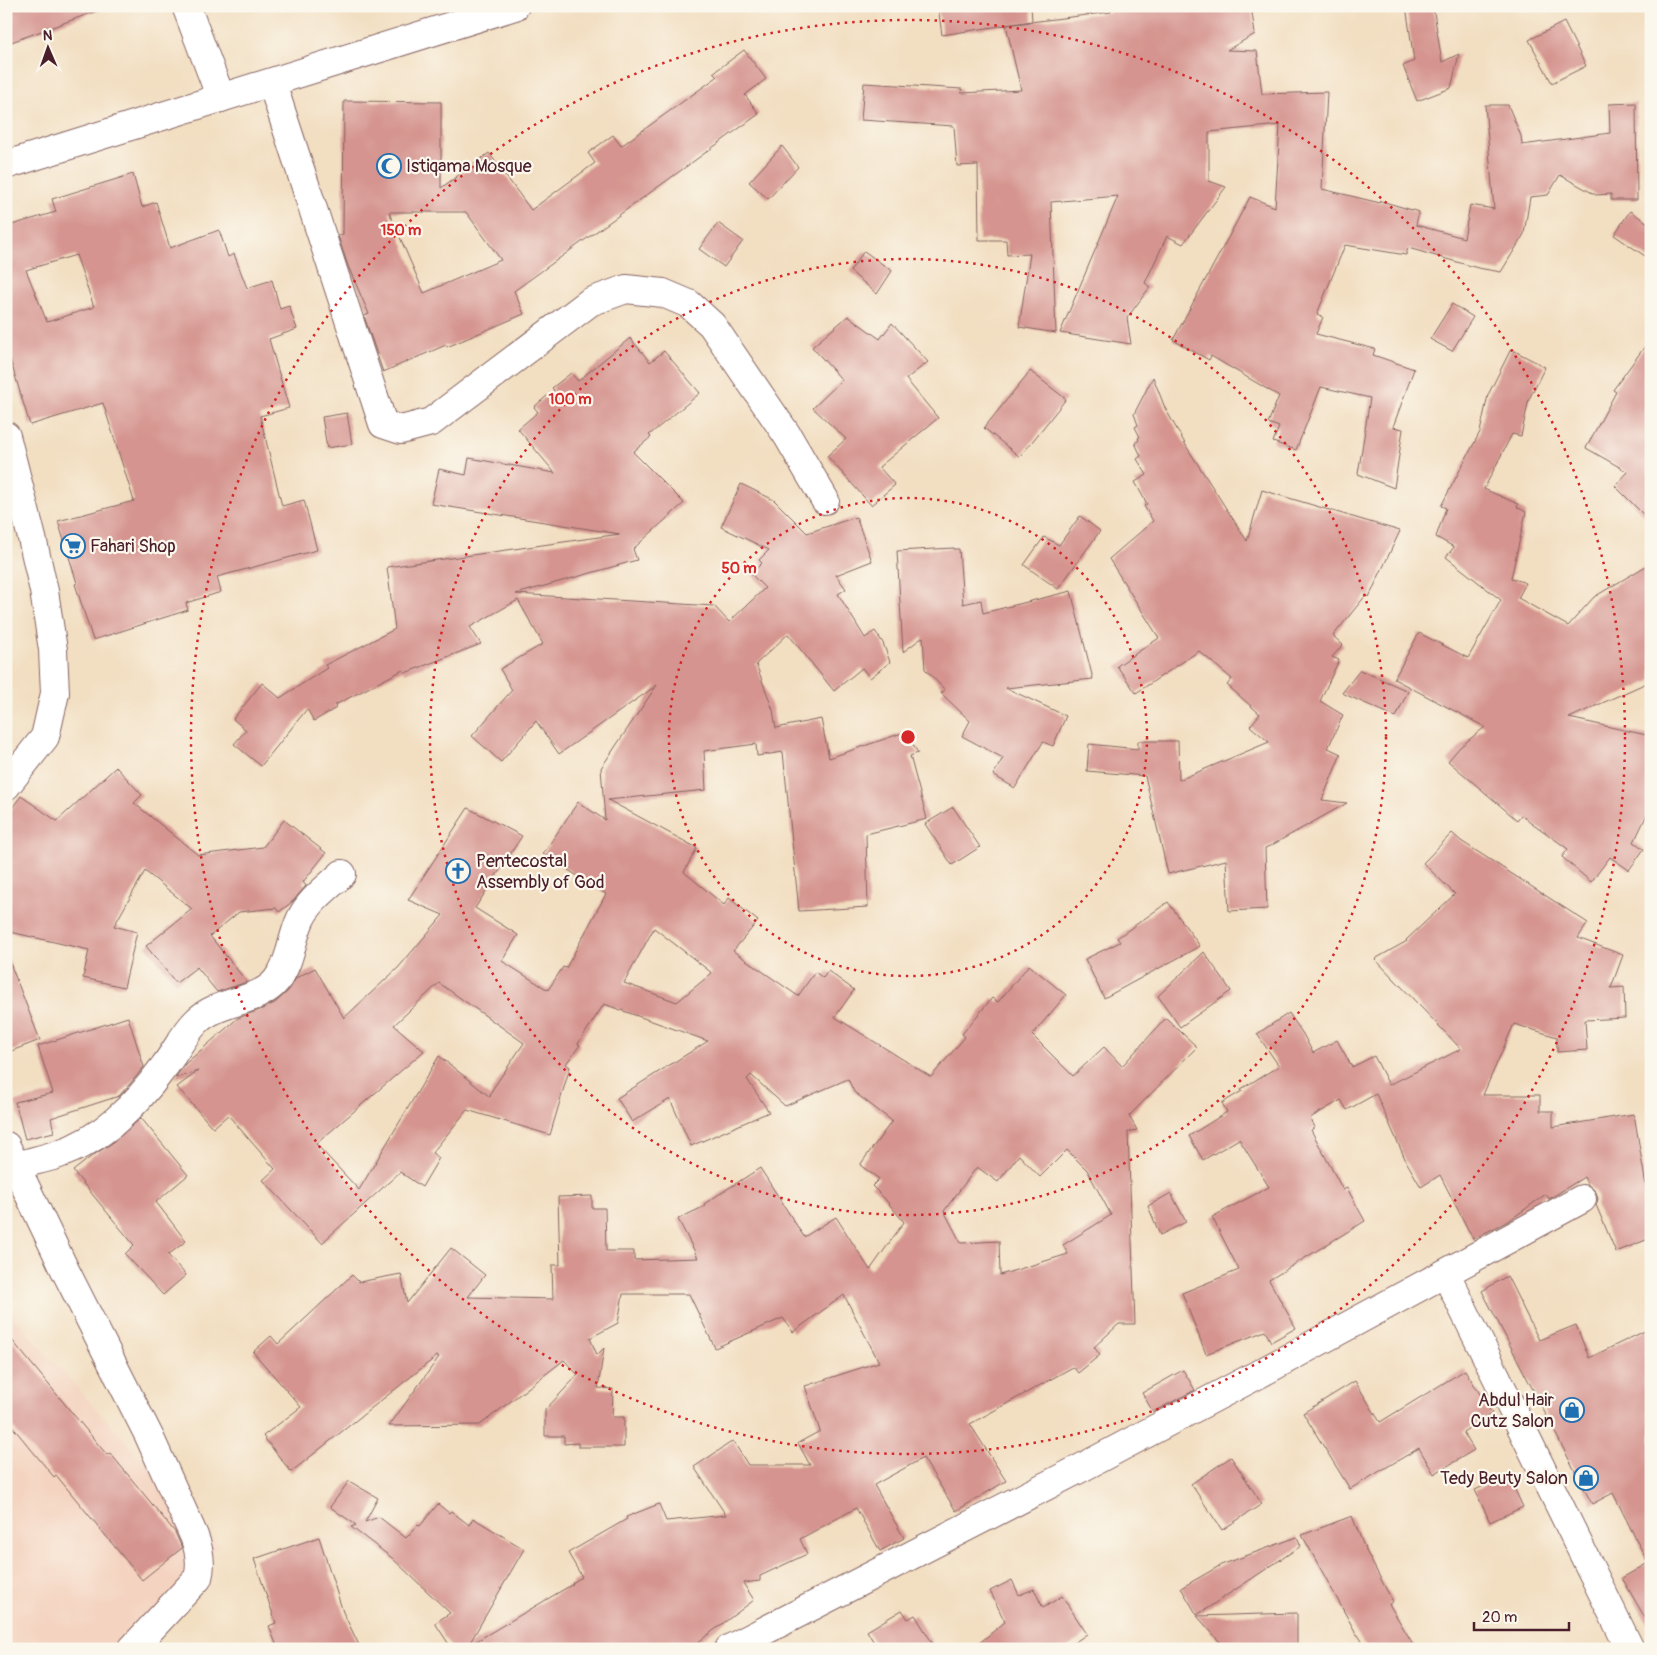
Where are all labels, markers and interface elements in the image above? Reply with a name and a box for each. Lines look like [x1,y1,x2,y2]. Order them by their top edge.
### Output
north arrow [22,22,72,72]
text: N [43,27,53,44]
mosque icon: Istiqama Mosque [376,153,402,179]
place label: Istiqama Mosque [406,155,532,178]
text: 150 m [381,221,421,240]
text: 100 m [549,390,591,409]
supermarket icon: Fahari Shop [60,533,86,559]
place label: Fahari Shop [90,535,176,558]
text: 50 m [722,559,756,578]
centre of rings [899,728,917,746]
place label: Pentecostal Assembly of God [476,850,604,894]
church icon: Pentecostal Assembly of God [445,858,471,884]
place label: Abdul Hair Cutz Salon [1470,1389,1555,1433]
shop icon: Abdul Hair Cutz Salon [1559,1397,1585,1423]
shop icon: Tedy Beuty Salon [1573,1465,1599,1491]
place label: Tedy Beuty Salon [1440,1467,1568,1490]
scale bar [1474,1600,1570,1632]
text: 20 m [1482,1608,1517,1627]

